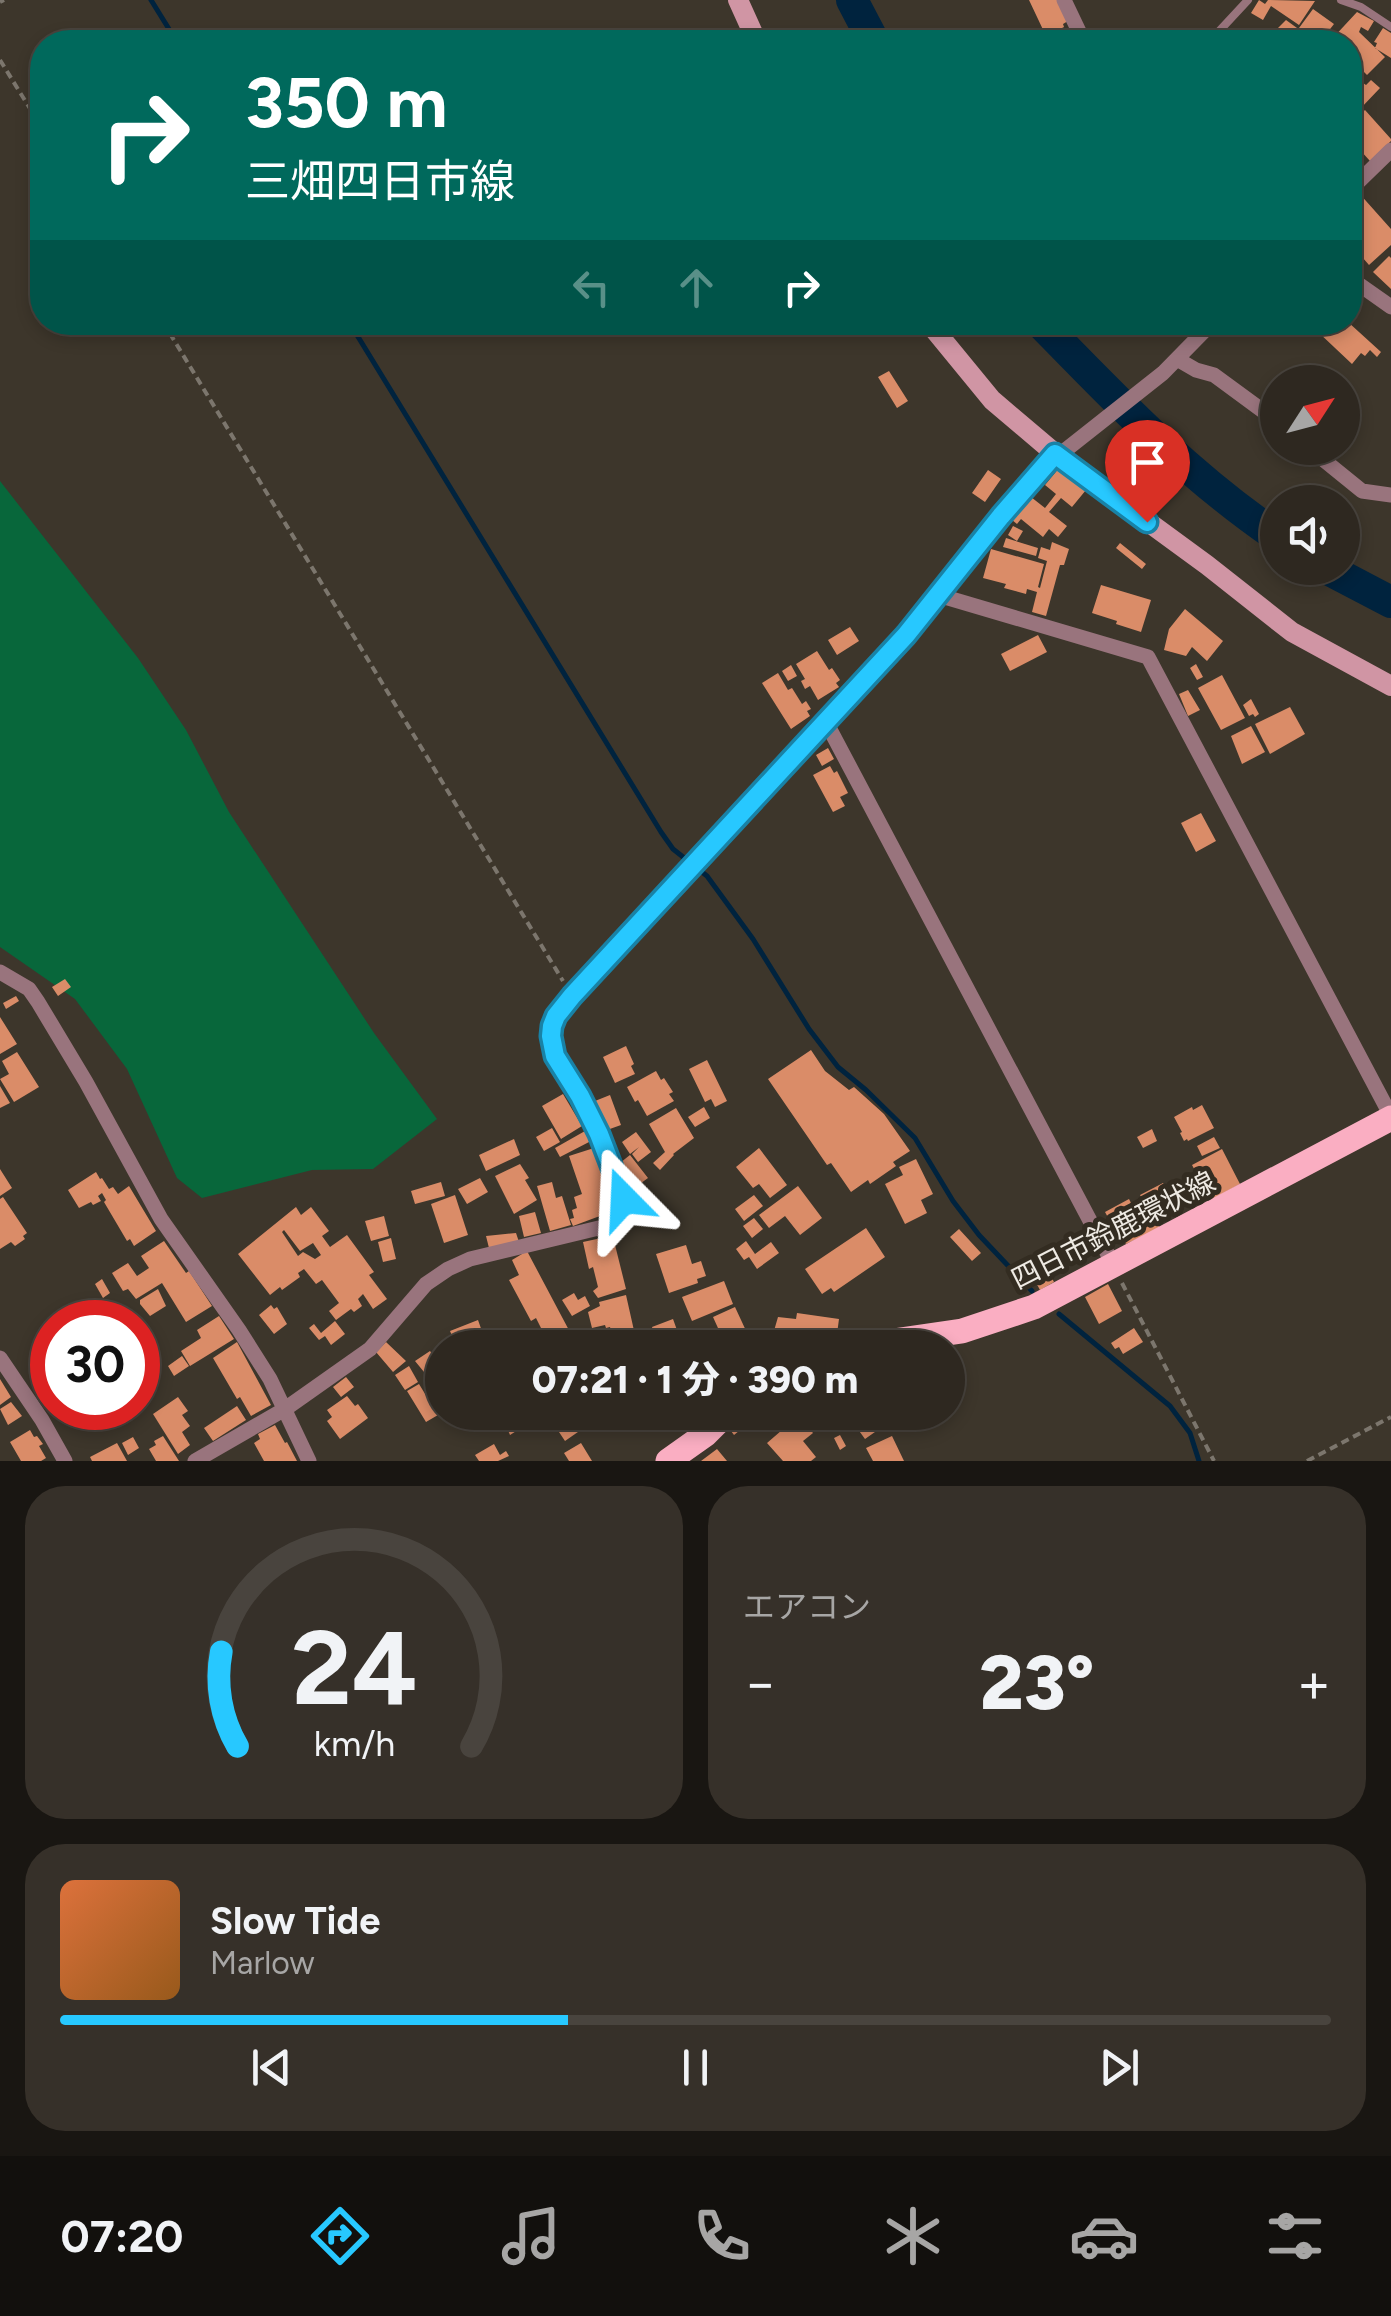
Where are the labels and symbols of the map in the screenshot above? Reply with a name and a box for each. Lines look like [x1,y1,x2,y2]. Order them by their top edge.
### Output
north arrow [1260,365,1360,465]
pin [1105,420,1190,523]
position arrow [572,1147,676,1251]
street label: 四日市鈴鹿環状線 [1005,1164,1221,1296]
speed limit sign: 30 [30,1300,160,1430]

